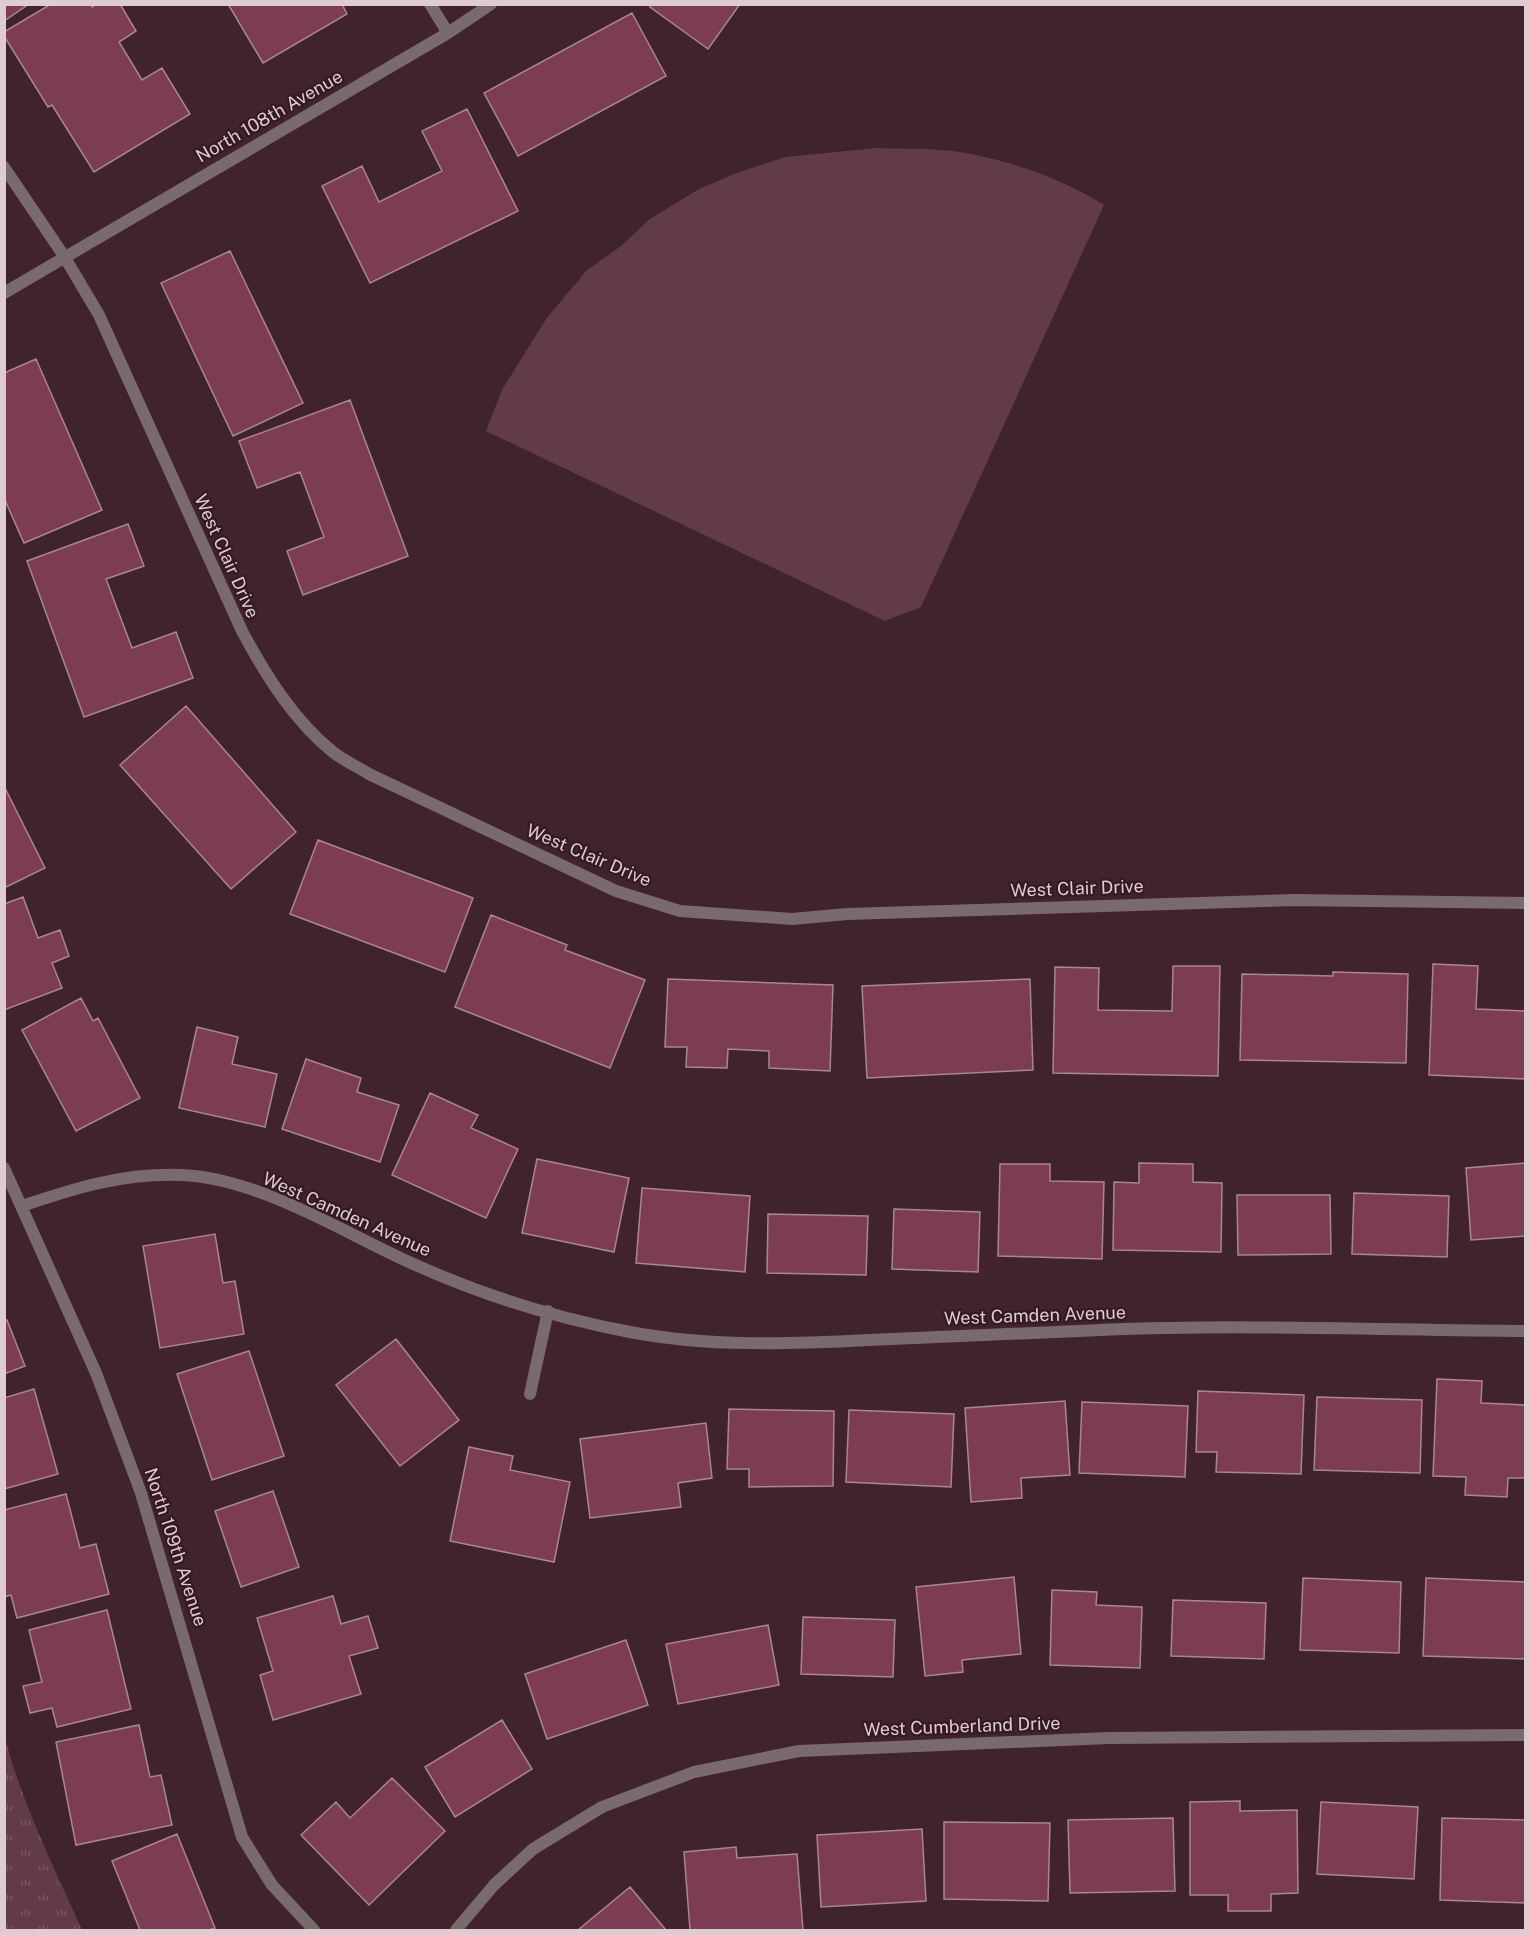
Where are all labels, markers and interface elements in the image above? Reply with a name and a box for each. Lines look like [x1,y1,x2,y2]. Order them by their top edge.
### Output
street label: North 108th Avenue [192,66,346,166]
street label: West Clair Drive [190,491,264,621]
street label: West Clair Drive [523,819,655,891]
street label: West Clair Drive [1010,875,1144,901]
street label: West Camden Avenue [260,1167,434,1261]
street label: West Camden Avenue [944,1301,1126,1329]
street label: North 109th Avenue [140,1465,212,1629]
street label: West Cumberland Drive [863,1712,1061,1740]

